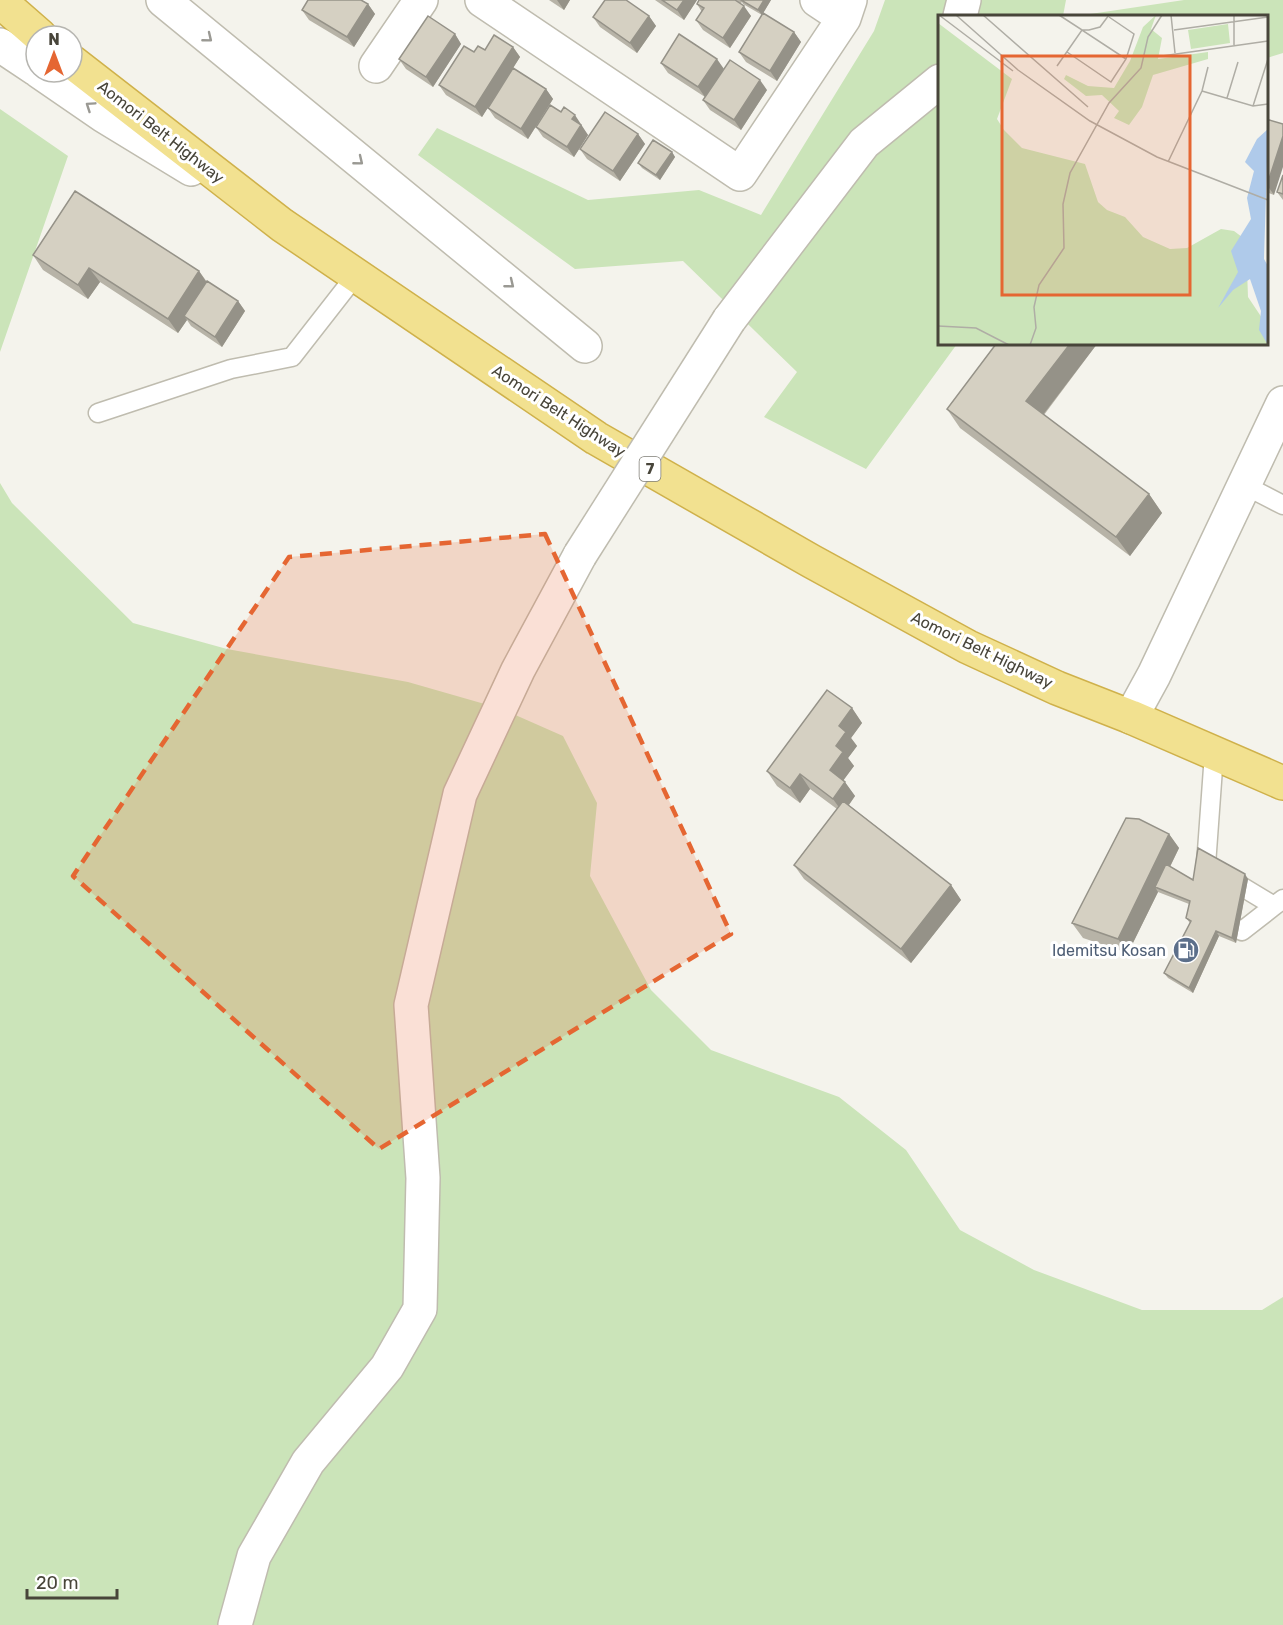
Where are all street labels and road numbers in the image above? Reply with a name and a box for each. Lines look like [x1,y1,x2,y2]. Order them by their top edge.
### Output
street label: Aomori Belt Highway [94,77,228,187]
street label: Aomori Belt Highway [489,361,629,461]
road number: 7 [640,457,660,481]
street label: Aomori Belt Highway [908,607,1056,693]

